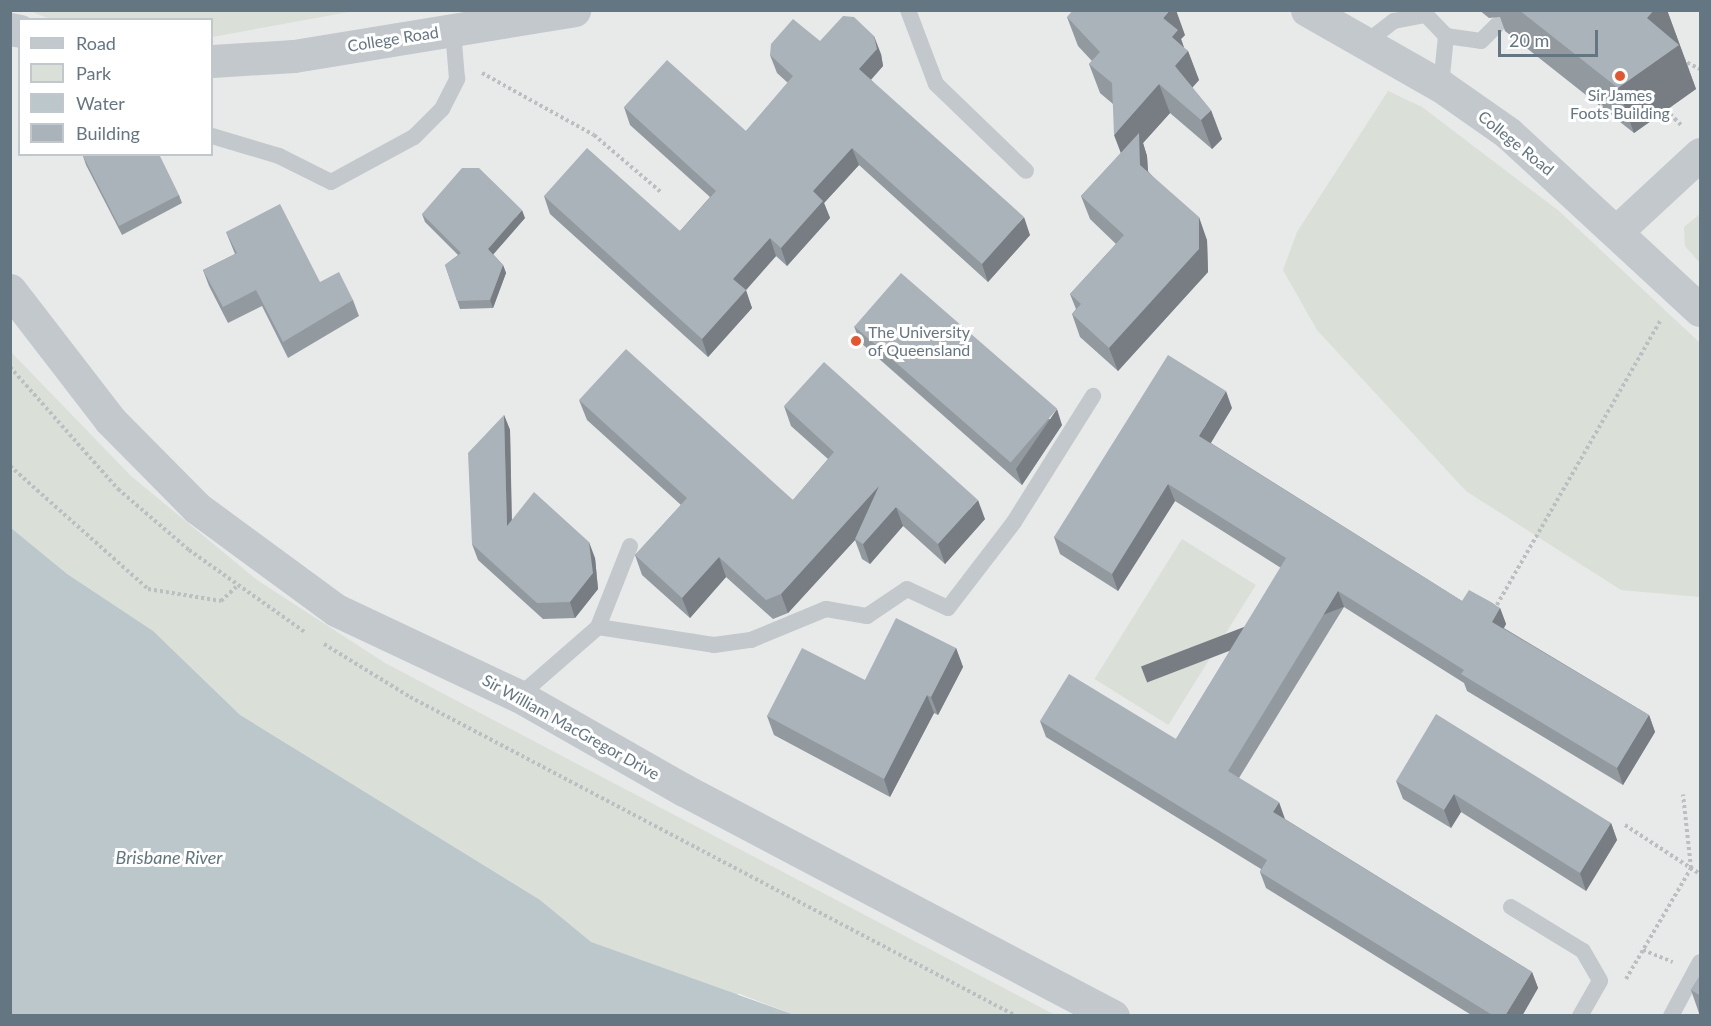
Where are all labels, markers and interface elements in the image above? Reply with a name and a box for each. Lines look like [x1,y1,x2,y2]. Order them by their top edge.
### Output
legend [18,18,213,156]
scale bar [1501,18,1602,56]
street label: College Road [346,22,440,56]
text: 20 m [1509,29,1549,51]
text: Road [76,32,116,54]
text: Park [76,62,111,84]
marker: Sir James Foots Building [1613,69,1627,83]
place label: Sir James Foots Building [1570,85,1670,123]
text: Water [76,92,125,114]
street label: College Road [1474,107,1558,179]
text: Building [76,122,140,144]
place label: The University of Queensland [868,322,971,360]
marker: The University of Queensland [849,334,863,348]
street label: Sir William MacGregor Drive [479,670,663,784]
water label: Brisbane River [116,846,222,868]

